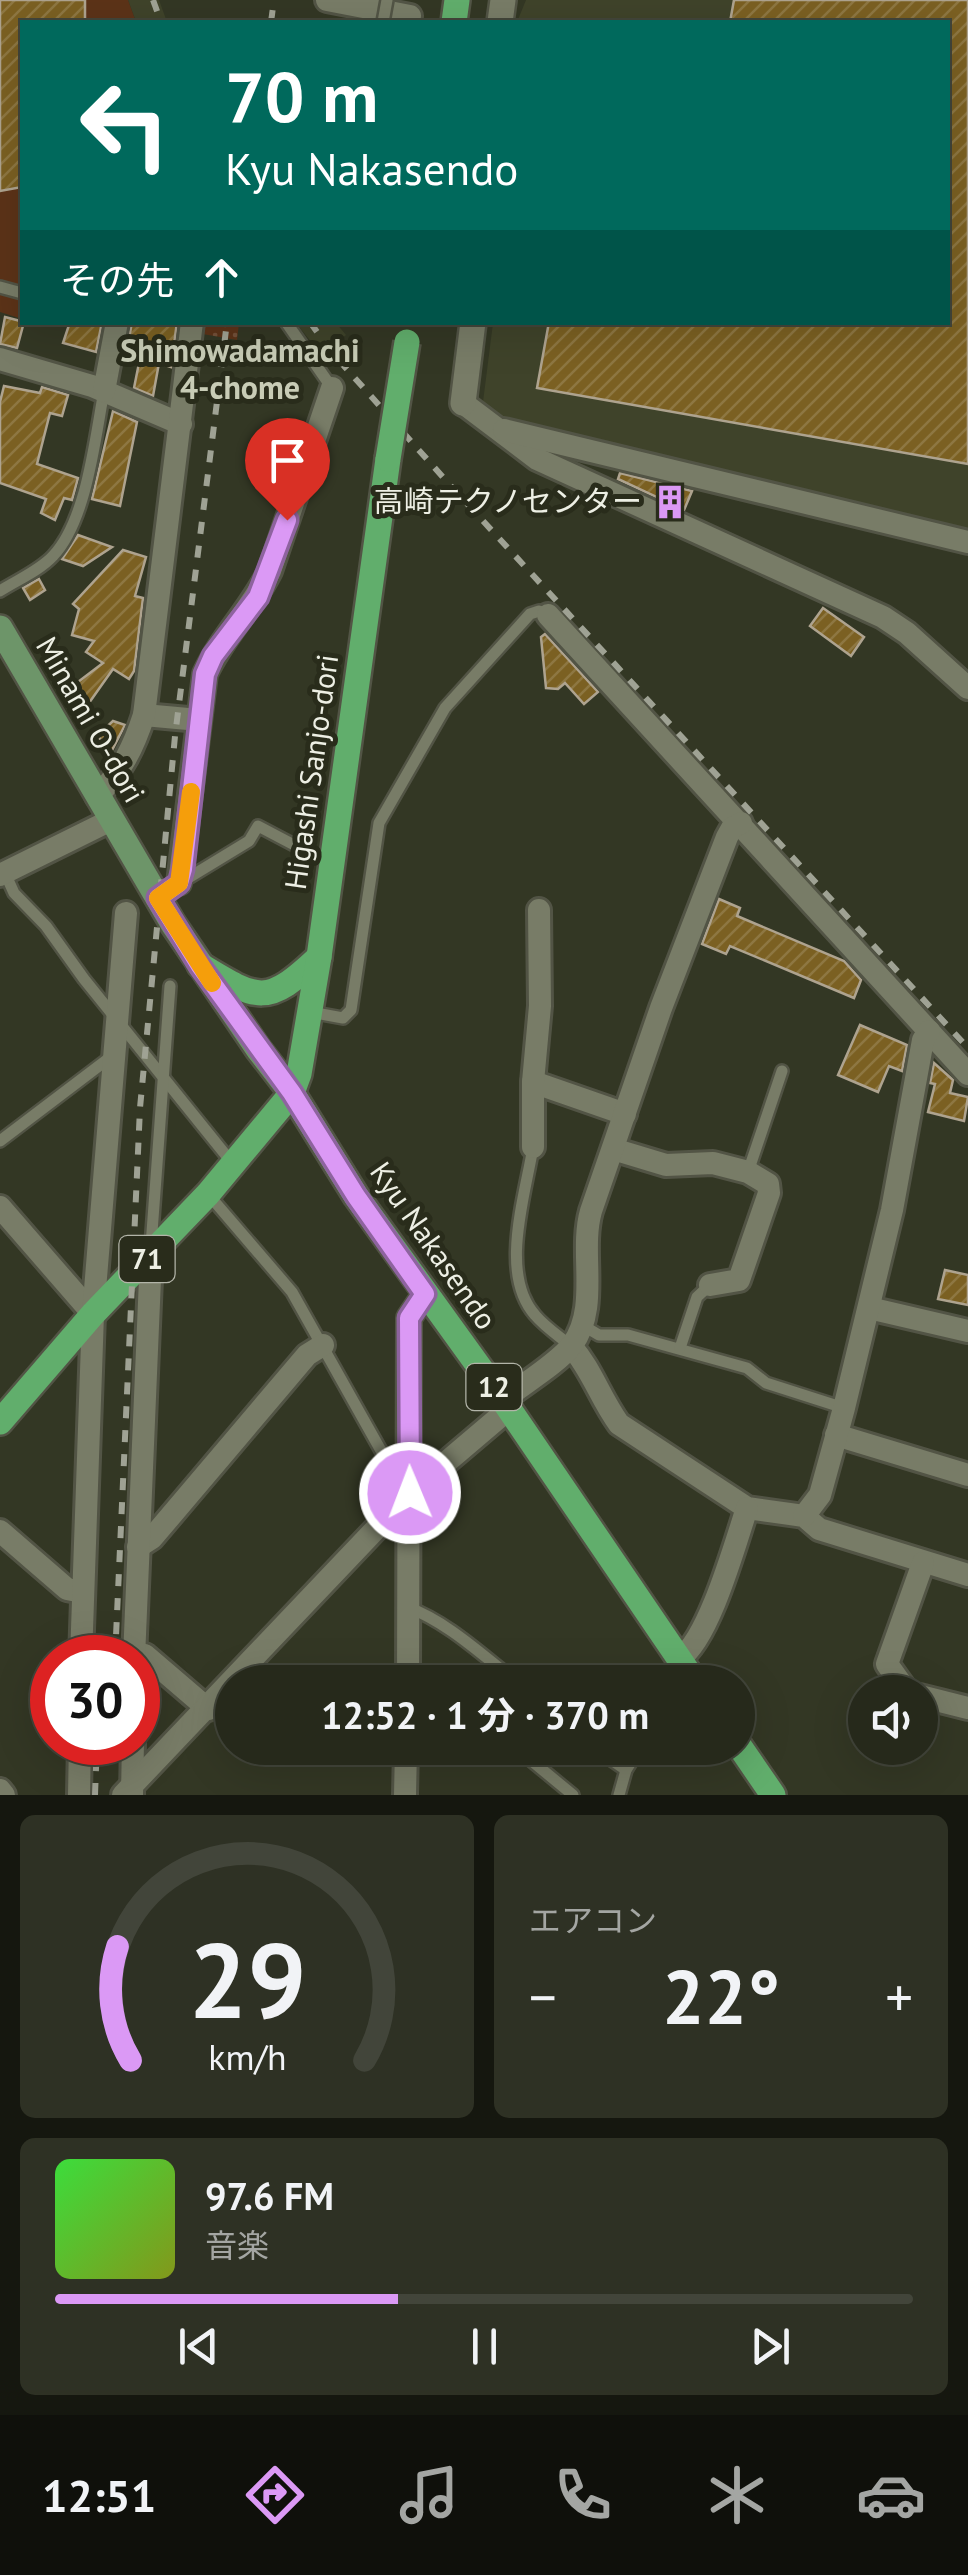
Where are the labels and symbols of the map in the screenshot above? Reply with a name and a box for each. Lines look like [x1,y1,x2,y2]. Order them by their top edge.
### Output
district label: Shimowadamachi 4-chome [120,329,360,408]
pin [245,418,330,521]
place label: 高崎テクノセンター [374,481,642,520]
building icon: 高崎テクノセンター [651,483,689,521]
street label: Minami O-dori [28,629,154,809]
street label: Higashi Sanjo-dori [275,652,346,892]
street label: Kyu Nakasendo [362,1154,506,1336]
road number: 71 [120,1236,174,1282]
road number: 12 [466,1364,522,1410]
position arrow [358,1441,462,1545]
speed limit sign: 30 [30,1635,160,1765]

